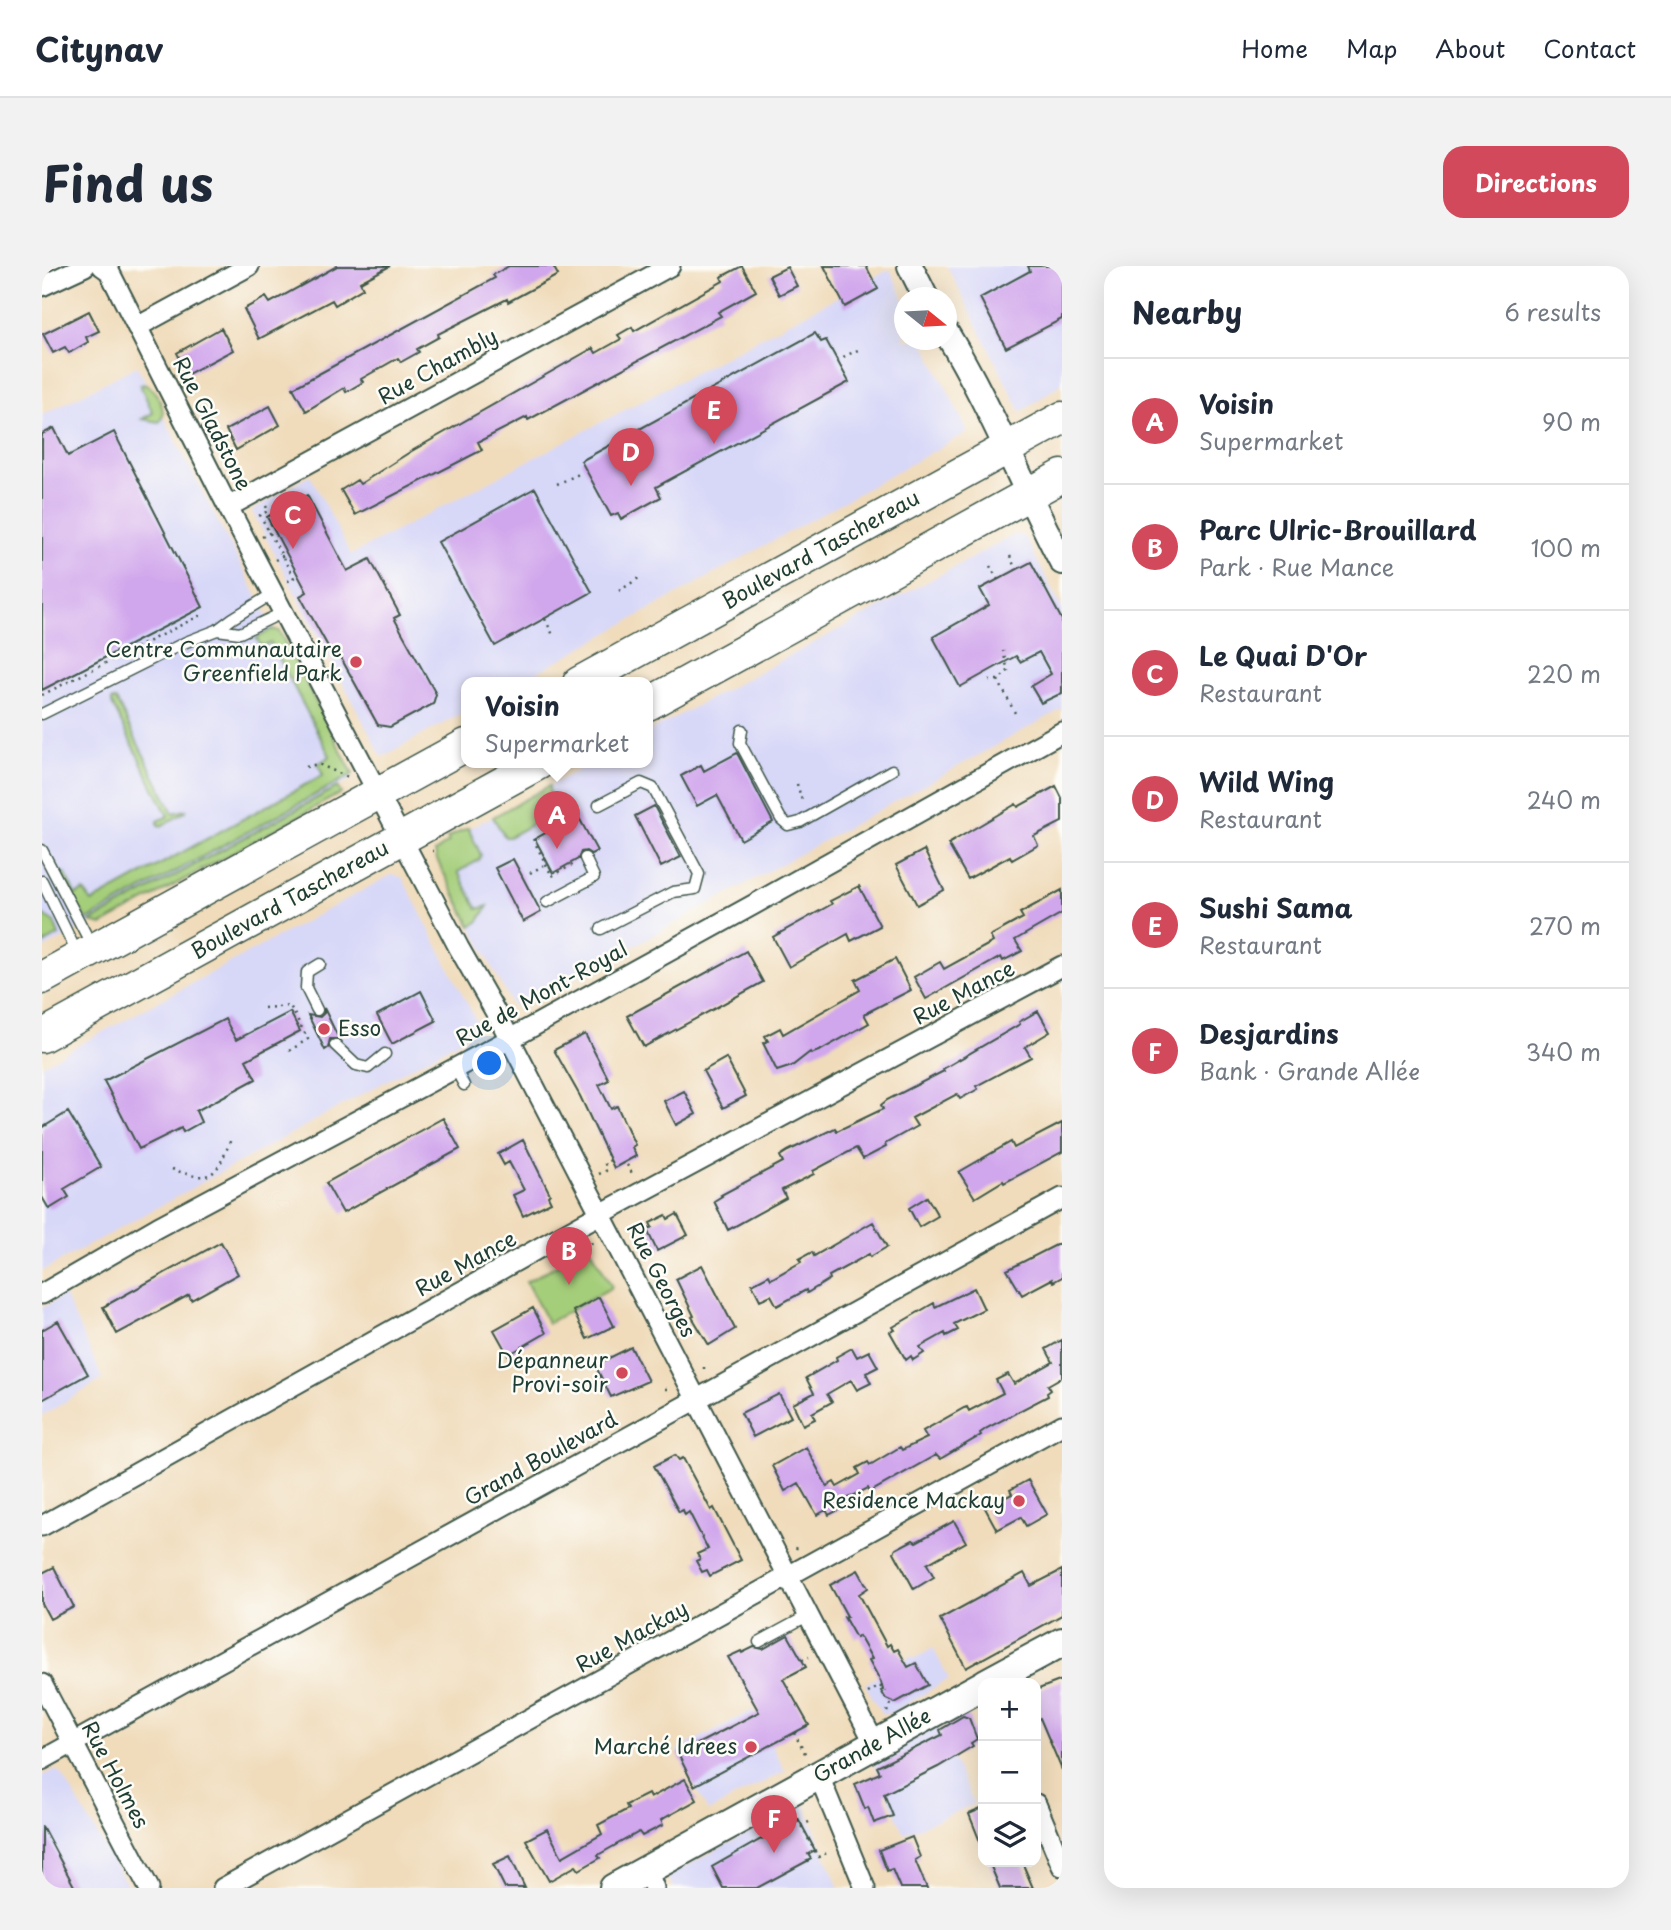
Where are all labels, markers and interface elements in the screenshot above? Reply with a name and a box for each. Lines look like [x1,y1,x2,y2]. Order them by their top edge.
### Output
text: Citynav [35,23,163,73]
text: Home [1241,30,1308,66]
text: Map [1346,30,1397,66]
text: About [1435,30,1505,66]
text: Contact [1543,30,1636,66]
text: Find us [42,145,213,219]
button: Directions [1443,146,1629,218]
north arrow [894,287,957,350]
text: Nearby [1132,289,1242,334]
text: 6 results [1505,294,1601,329]
street label: Rue Chambly [371,319,503,411]
street label: Rue Gladstone [166,351,261,496]
text: Voisin [1199,384,1274,423]
pin: E [691,386,737,444]
text: A [1146,404,1164,439]
text: 90 m [1542,404,1601,439]
text: Supermarket [1199,423,1343,458]
pin: D [608,428,654,486]
street label: Boulevard Taschereau [715,481,925,616]
pin: C [270,491,316,549]
text: Parc Ulric-Brouillard [1199,510,1476,549]
text: B [1147,530,1163,565]
text: 100 m [1531,530,1601,565]
text: Park · Rue Mance [1199,549,1394,584]
place label: Centre Communautaire Greenfield Park [105,632,342,688]
text: Le Quai D'Or [1199,636,1367,675]
marker: Centre Communautaire Greenfield Park [348,654,364,670]
text: C [1146,656,1164,691]
text: 220 m [1527,656,1601,691]
text: Restaurant [1199,675,1322,710]
popup [461,677,653,768]
text: Voisin [485,686,560,725]
text: Supermarket [485,725,629,760]
text: Wild Wing [1199,762,1334,801]
text: D [1146,782,1164,817]
text: 240 m [1527,782,1601,817]
pin: A [534,791,580,849]
text: Restaurant [1199,801,1322,836]
street label: Boulevard Taschereau [184,831,394,966]
text: Sushi Sama [1199,888,1353,927]
text: E [1148,908,1162,943]
text: 270 m [1529,908,1601,943]
text: Restaurant [1199,927,1322,962]
street label: Rue de Mont-Royal [449,932,633,1053]
street label: Rue Mance [907,951,1020,1031]
place label: Esso [338,1011,381,1043]
text: Desjardins [1199,1014,1339,1053]
marker: Esso [316,1021,332,1037]
text: F [1148,1034,1162,1069]
text: 340 m [1526,1034,1601,1069]
your location [472,1046,506,1080]
text: Bank · Grande Allée [1199,1053,1420,1088]
street label: Rue Georges [620,1216,706,1342]
street label: Rue Mance [409,1221,521,1303]
pin: B [546,1227,592,1285]
place label: Dépanneur Provi-soir [497,1343,609,1399]
marker: Dépanneur Provi-soir [614,1365,630,1381]
street label: Grand Boulevard [458,1402,623,1513]
place label: Residence Mackay [822,1483,1005,1515]
marker: Residence Mackay [1011,1493,1027,1509]
street label: Rue Mackay [569,1591,693,1679]
map controls [978,1678,1041,1867]
button: + [978,1678,1041,1741]
street label: Grande Allée [806,1699,936,1790]
street label: Rue Holmes [75,1715,158,1833]
place label: Marché Idrees [594,1729,737,1761]
marker: Marché Idrees [743,1739,759,1755]
button: − [978,1741,1041,1804]
pin: F [751,1795,797,1853]
button: layers [978,1804,1041,1867]

